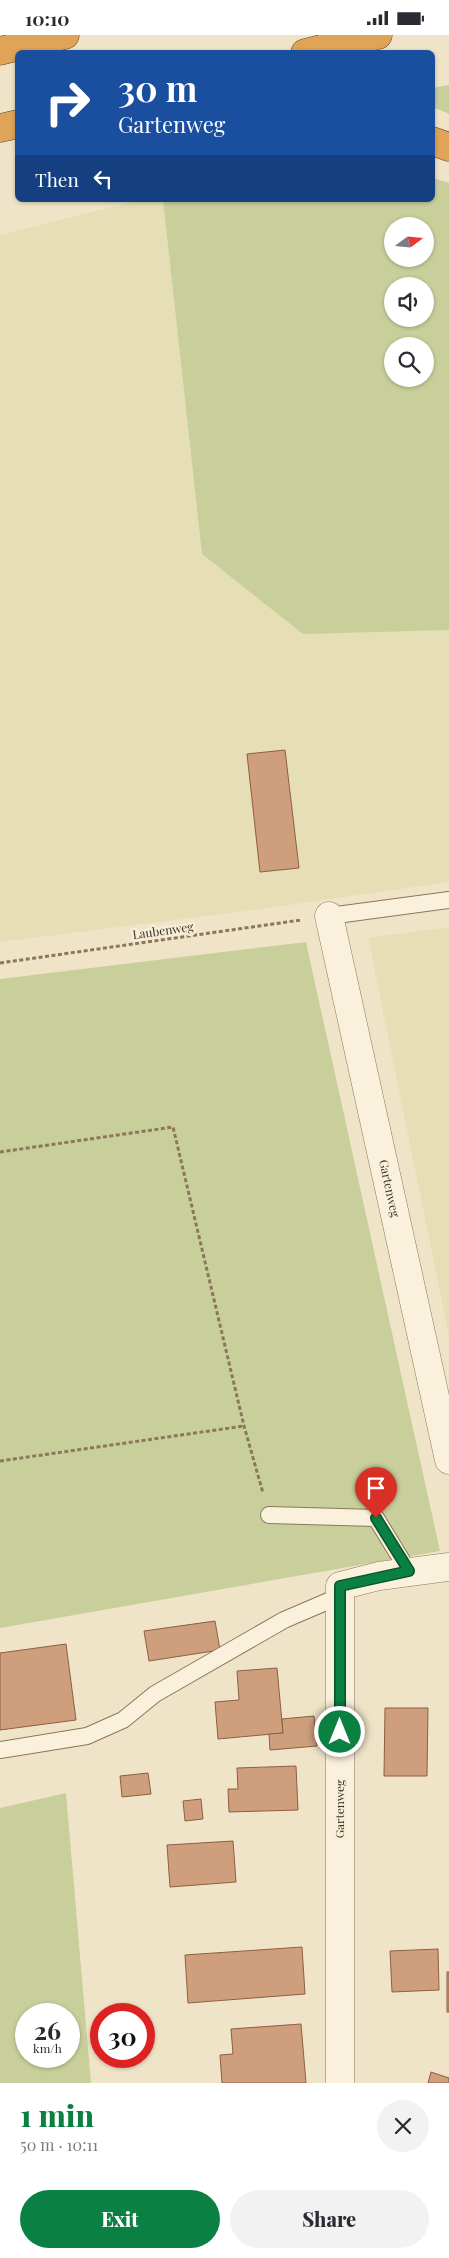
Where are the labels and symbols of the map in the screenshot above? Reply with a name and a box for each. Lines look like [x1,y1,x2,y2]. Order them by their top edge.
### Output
north arrow [384,217,434,267]
street label: Laubenweg [131,918,195,942]
street label: Gartenweg [376,1158,404,1219]
pin [355,1467,397,1518]
position arrow [313,1705,365,1757]
street label: Gartenweg [331,1779,347,1838]
speed limit sign: 30 [90,2003,155,2068]

